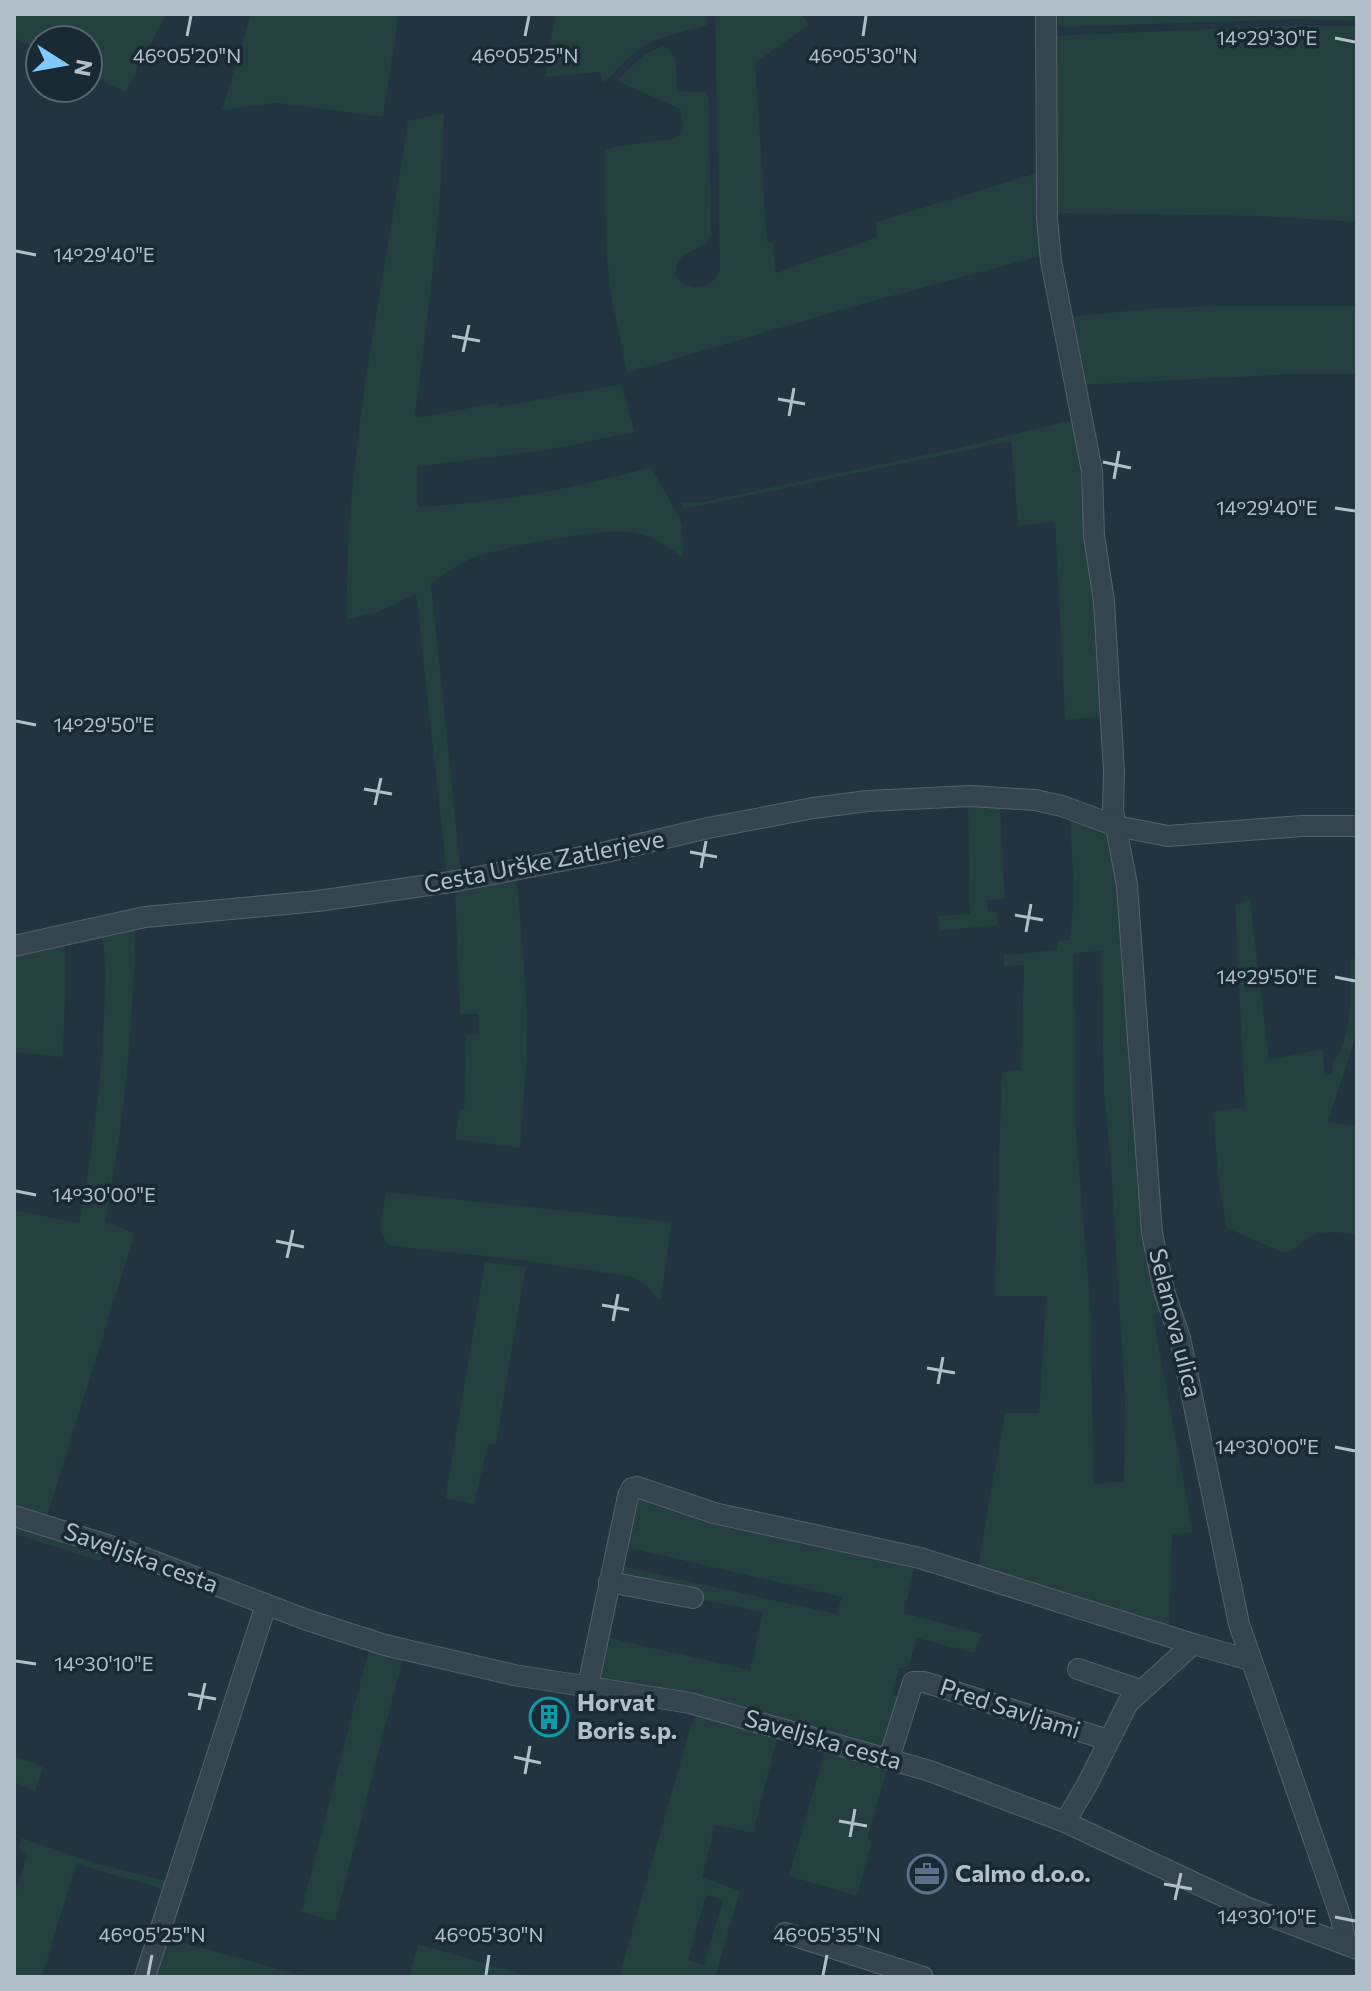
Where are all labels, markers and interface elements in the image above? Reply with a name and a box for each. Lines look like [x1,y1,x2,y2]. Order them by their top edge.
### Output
north arrow [24,24,104,104]
text: 14°29'30"E [1217,25,1317,49]
text: 46°05'20"N [133,43,241,67]
text: 46°05'25"N [471,43,579,67]
text: 46°05'30"N [808,43,918,67]
text: N [69,57,99,79]
text: 14°29'40"E [53,242,155,266]
text: 14°29'40"E [1216,495,1318,519]
text: 14°29'50"E [54,712,154,736]
street label: Cesta Urške Zatlerjeve [421,823,666,898]
text: 14°29'50"E [1217,964,1317,988]
text: 14°30'00"E [52,1182,156,1206]
street label: Selanova ulica [1144,1245,1209,1400]
text: 14°30'00"E [1215,1434,1319,1458]
street label: Saveljska cesta [60,1515,223,1598]
text: 14°30'10"E [54,1651,154,1675]
street label: Pred Savljami [937,1671,1084,1744]
place label: Horvat Boris s.p. [577,1687,677,1744]
building icon: Horvat Boris s.p. [528,1696,570,1738]
street label: Saveljska cesta [742,1702,905,1775]
office icon: Calmo d.o.o. [906,1853,948,1895]
place label: Calmo d.o.o. [955,1858,1091,1887]
text: 14°30'10"E [1217,1904,1317,1928]
text: 46°05'25"N [98,1922,206,1946]
text: 46°05'30"N [434,1922,544,1946]
text: 46°05'35"N [773,1922,881,1946]

